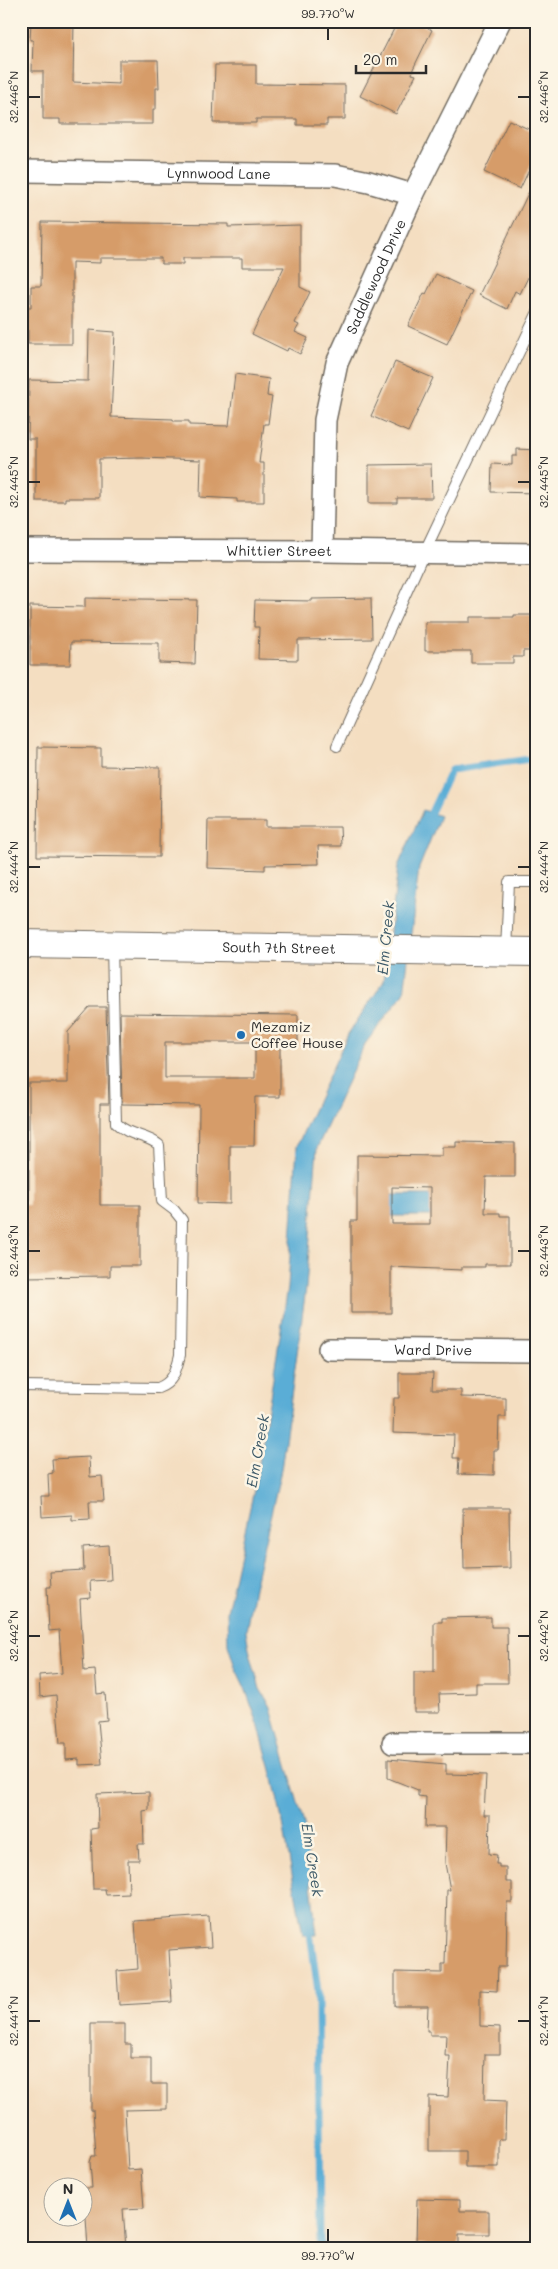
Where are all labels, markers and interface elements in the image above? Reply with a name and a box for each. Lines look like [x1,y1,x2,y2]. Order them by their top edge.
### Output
text: 99.770°W [301,5,355,21]
scale bar [356,42,426,74]
text: 20 m [363,49,397,69]
text: 32.446°N [5,71,21,123]
text: 32.446°N [535,71,551,123]
street label: Lynnwood Lane [167,163,271,183]
street label: Saddlewood Drive [341,216,410,337]
text: 32.445°N [5,456,21,508]
text: 32.445°N [535,456,551,508]
street label: Whittier Street [226,541,332,560]
text: 32.444°N [5,841,21,893]
text: 32.444°N [535,841,551,893]
water label: Elm Creek [372,899,398,976]
street label: South 7th Street [222,937,336,958]
place label: Mezamiz Coffee House [251,1017,343,1052]
marker: Mezamiz Coffee House [235,1029,247,1041]
text: 32.443°N [5,1225,21,1277]
text: 32.443°N [535,1225,551,1277]
street label: Ward Drive [394,1340,472,1359]
water label: Elm Creek [241,1412,273,1489]
text: 32.442°N [5,1610,21,1662]
text: 32.442°N [535,1610,551,1662]
water label: Elm Creek [297,1822,329,1899]
text: 32.441°N [5,1996,21,2046]
text: 32.441°N [535,1996,551,2046]
north arrow [42,2176,92,2226]
text: N [63,2179,73,2198]
text: 99.770°W [301,2247,355,2263]

